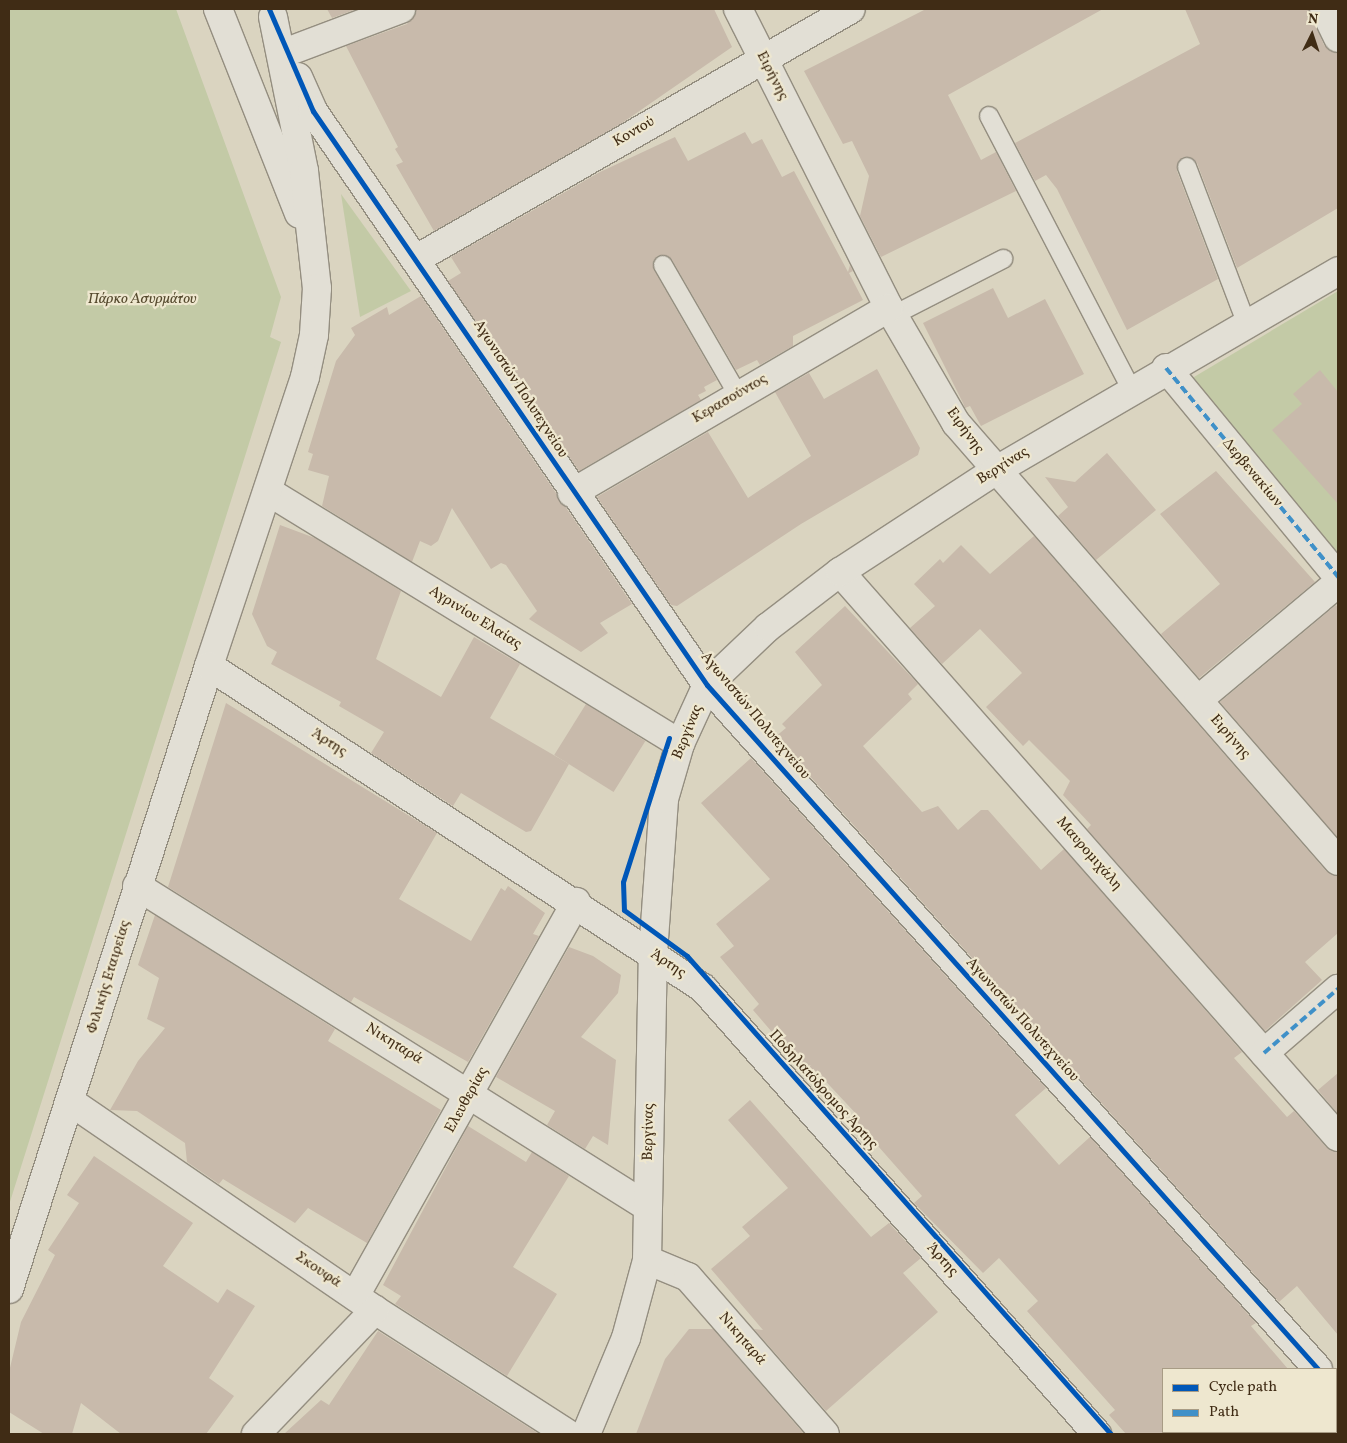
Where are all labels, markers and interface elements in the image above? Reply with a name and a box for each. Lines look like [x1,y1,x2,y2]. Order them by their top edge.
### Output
north arrow [1287,10,1337,60]
text: N [1307,10,1319,29]
street label: Ειρήνης [752,48,792,104]
street label: Κοντού [610,113,658,151]
park label: Πάρκο Ασυρμάτου [88,291,196,309]
street label: Αγωνιστών Πολυτεχνείου [469,317,571,461]
street label: Κερασούντος [689,370,771,428]
street label: Ειρήνης [942,404,988,458]
street label: Δερβενακίων [1218,435,1286,511]
street label: Βεργίνας [974,443,1032,489]
street label: Αγρινίου Ελαίας [425,582,525,654]
street label: Αγωνιστών Πολυτεχνείου [696,648,814,784]
street label: Βεργίνας [669,702,707,762]
street label: Ειρήνης [1206,711,1254,763]
street label: Άρτης [308,725,350,761]
street label: Μαυρομιχάλη [1052,813,1126,895]
street label: Φιλικής Εταιρείας [83,918,135,1036]
street label: Άρτης [647,946,689,982]
street label: Αγωνιστών Πολυτεχνείου [961,954,1083,1086]
street label: Νικηταρά [362,1019,426,1069]
street label: Ποδηλατόδρομος Άρτης [764,1026,882,1154]
street label: Ελευθερίας [442,1064,492,1136]
street label: Βεργίνας [639,1103,659,1161]
street label: Άρτης [922,1239,962,1281]
street label: Σκουφά [291,1248,345,1292]
street label: Νικηταρά [714,1309,770,1369]
legend [1162,1368,1337,1433]
text: Cycle path [1209,1377,1277,1398]
text: Path [1209,1402,1239,1423]

